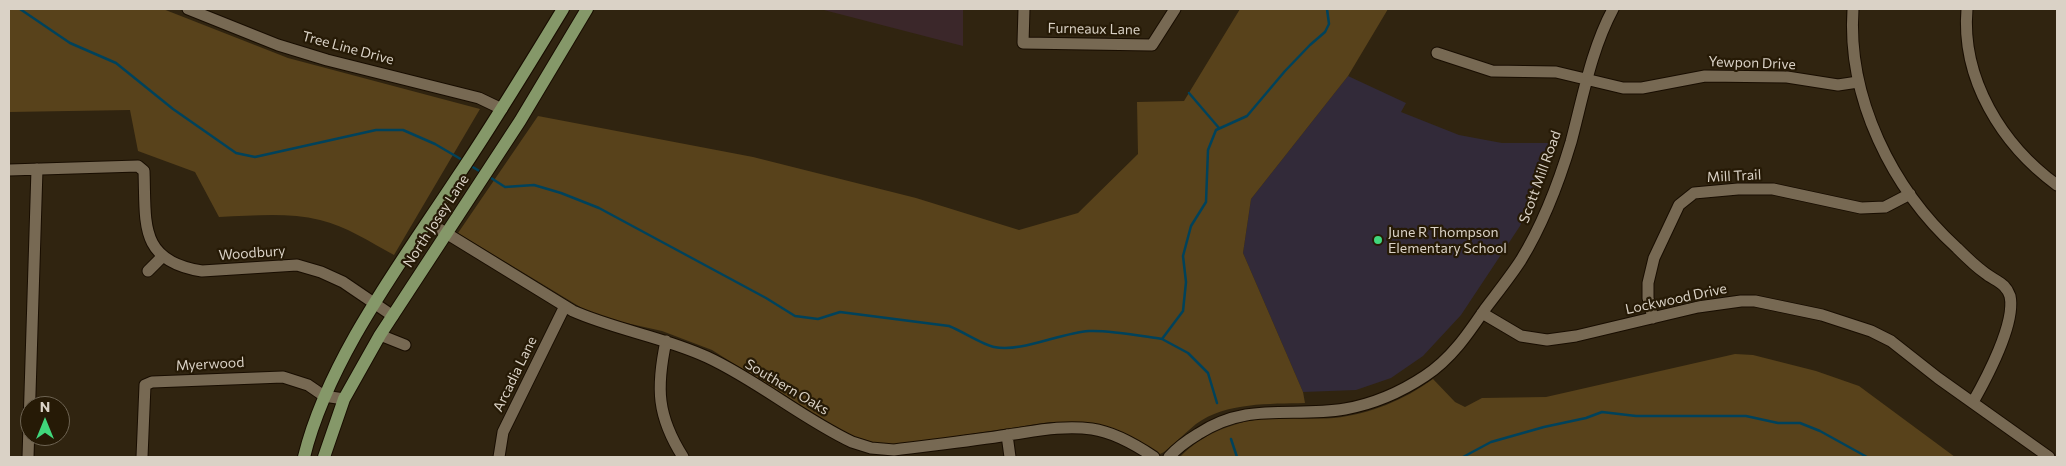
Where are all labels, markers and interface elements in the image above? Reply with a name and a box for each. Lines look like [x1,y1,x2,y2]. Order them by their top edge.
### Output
street label: Furneaux Lane [1048,20,1140,38]
street label: Tree Line Drive [300,28,396,68]
street label: Yewpon Drive [1708,53,1796,73]
street label: Scott Mill Road [1516,129,1564,225]
street label: Mill Trail [1706,166,1762,186]
street label: North Josey Lane [400,171,472,271]
place label: June R Thompson Elementary School [1388,224,1507,256]
marker: June R Thompson Elementary School [1372,234,1384,246]
street label: Woodbury [218,242,286,264]
street label: Lockwood Drive [1624,280,1728,318]
street label: Arcadia Lane [490,334,540,414]
street label: Myerwood [175,354,245,374]
street label: Southern Oaks [742,355,832,419]
north arrow [20,396,70,446]
text: N [40,398,50,415]

